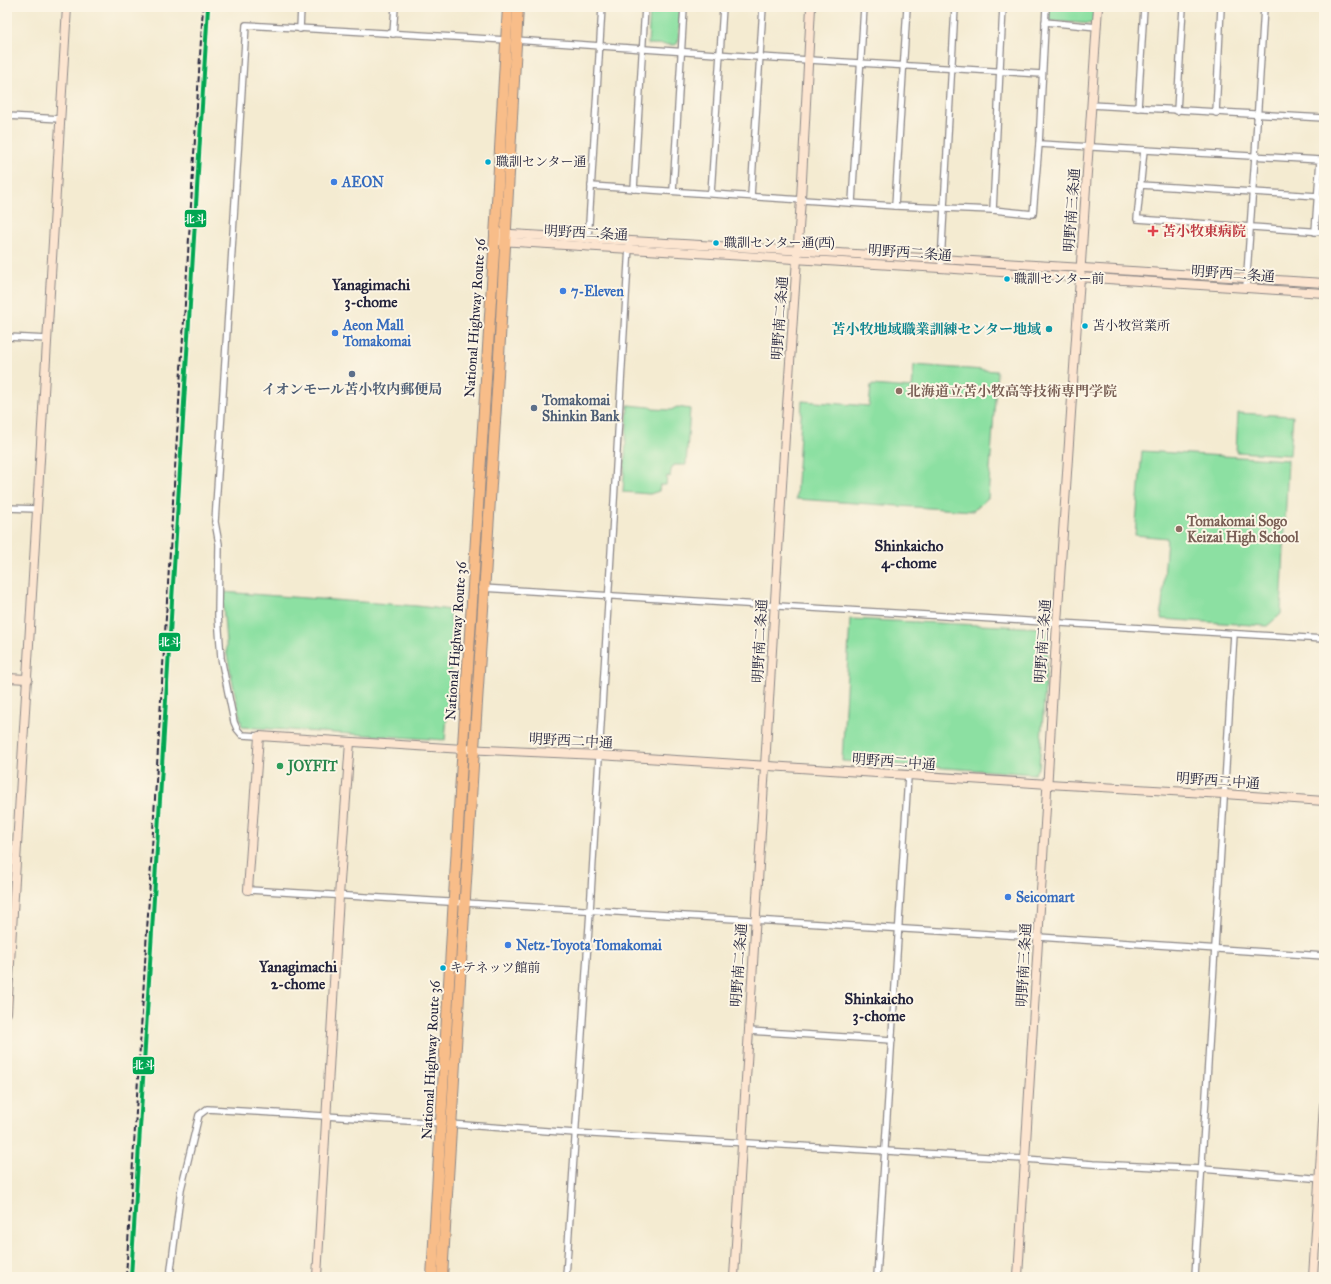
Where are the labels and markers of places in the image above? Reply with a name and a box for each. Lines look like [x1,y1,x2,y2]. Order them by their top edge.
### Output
place label: 職訓センター通 [496,154,586,170]
marker: 職訓センター通 [483,157,493,167]
place label: AEON [341,174,384,191]
marker: AEON [329,177,339,187]
place label: 苫小牧東病院 [1162,223,1246,240]
marker: 苫小牧東病院 [1147,225,1159,237]
place label: 職訓センター通(西) [724,235,835,251]
marker: 職訓センター通(西) [711,238,721,248]
place label: 職訓センター前 [1014,271,1104,287]
marker: 職訓センター前 [1002,274,1012,284]
place label: 7-Eleven [571,283,624,300]
marker: 7-Eleven [558,286,568,296]
place label: Aeon Mall Tomakomai [342,317,411,350]
place label: 苫小牧営業所 [1092,318,1170,334]
place label: 苫小牧地域職業訓練センター地域 [832,321,1041,338]
marker: 苫小牧営業所 [1080,321,1090,331]
marker: 苫小牧地域職業訓練センター地域 [1044,324,1054,334]
marker: Aeon Mall Tomakomai [330,328,340,338]
marker: イオンモール苫小牧内郵便局 [347,369,357,379]
place label: イオンモール苫小牧内郵便局 [262,381,442,398]
place label: 北海道立苫小牧高等技術専門学院 [907,383,1117,400]
marker: 北海道立苫小牧高等技術専門学院 [894,386,904,396]
place label: Tomakomai Shinkin Bank [541,392,620,425]
marker: Tomakomai Shinkin Bank [529,403,539,413]
place label: Tomakomai Sogo Keizai High School [1186,513,1300,547]
marker: Tomakomai Sogo Keizai High School [1174,524,1184,534]
place label: JOYFIT [286,758,338,776]
marker: JOYFIT [275,761,285,771]
place label: Seicomart [1016,889,1075,906]
marker: Seicomart [1003,892,1013,902]
place label: Netz-Toyota Tomakomai [516,937,662,955]
marker: Netz-Toyota Tomakomai [503,940,513,950]
place label: キテネッツ館前 [450,960,540,976]
marker: キテネッツ館前 [438,963,448,973]

